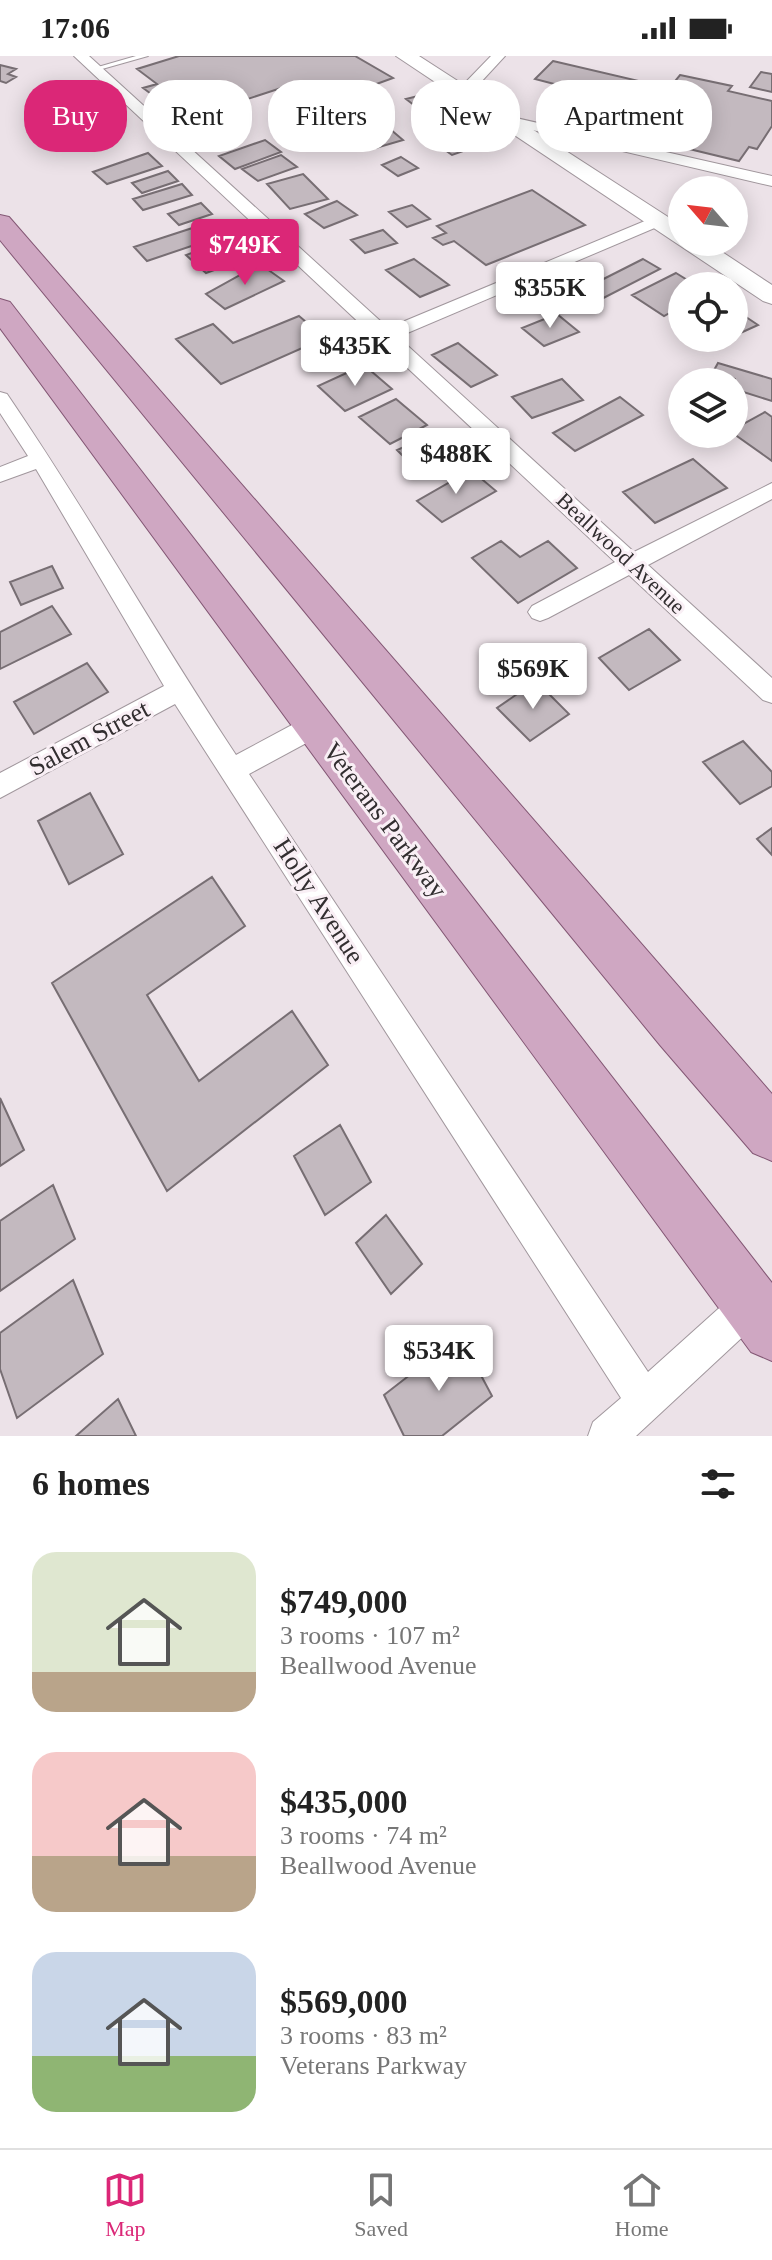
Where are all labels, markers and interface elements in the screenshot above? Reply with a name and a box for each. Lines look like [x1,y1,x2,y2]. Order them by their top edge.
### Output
text: 17:06 [40,11,110,44]
chip: Buy [24,80,127,152]
chip: Rent [143,80,252,152]
chip: Filters [268,80,395,152]
chip: New [411,80,520,152]
chip: Apartment [536,80,712,152]
north arrow [668,176,748,256]
map controls [668,176,748,448]
pin: $749K [189,219,301,287]
text: $749K [209,230,281,259]
pin: $355K [494,262,606,330]
button: locate [668,272,748,352]
text: $355K [514,273,586,302]
pin: $435K [299,320,411,388]
text: $435K [319,331,391,360]
button: layers [668,368,748,448]
pin: $488K [400,428,512,496]
text: $488K [420,439,492,468]
street label: Beallwood Avenue [552,487,690,619]
pin: $569K [477,643,589,711]
text: $569K [497,654,569,683]
street label: Salem Street [24,694,155,782]
street label: Veterans Parkway [317,737,453,903]
street label: Holly Avenue [268,833,370,969]
pin: $534K [383,1325,495,1393]
text: $534K [403,1336,475,1365]
icon: filters [696,1462,740,1506]
text: 6 homes [32,1465,150,1502]
text: $749,000 [280,1583,408,1620]
icon: home [96,1584,192,1680]
text: 3 rooms · 107 m² [280,1621,460,1650]
text: Beallwood Avenue [280,1651,477,1680]
text: $435,000 [280,1783,408,1820]
icon: home [96,1784,192,1880]
text: 3 rooms · 74 m² [280,1821,447,1850]
text: Beallwood Avenue [280,1851,477,1880]
text: $569,000 [280,1983,408,2020]
icon: home [96,1984,192,2080]
text: 3 rooms · 83 m² [280,2021,447,2050]
text: Veterans Parkway [280,2051,467,2080]
tab: Map [103,2168,147,2242]
tab: Saved [354,2168,408,2242]
tab: Home [615,2168,669,2242]

